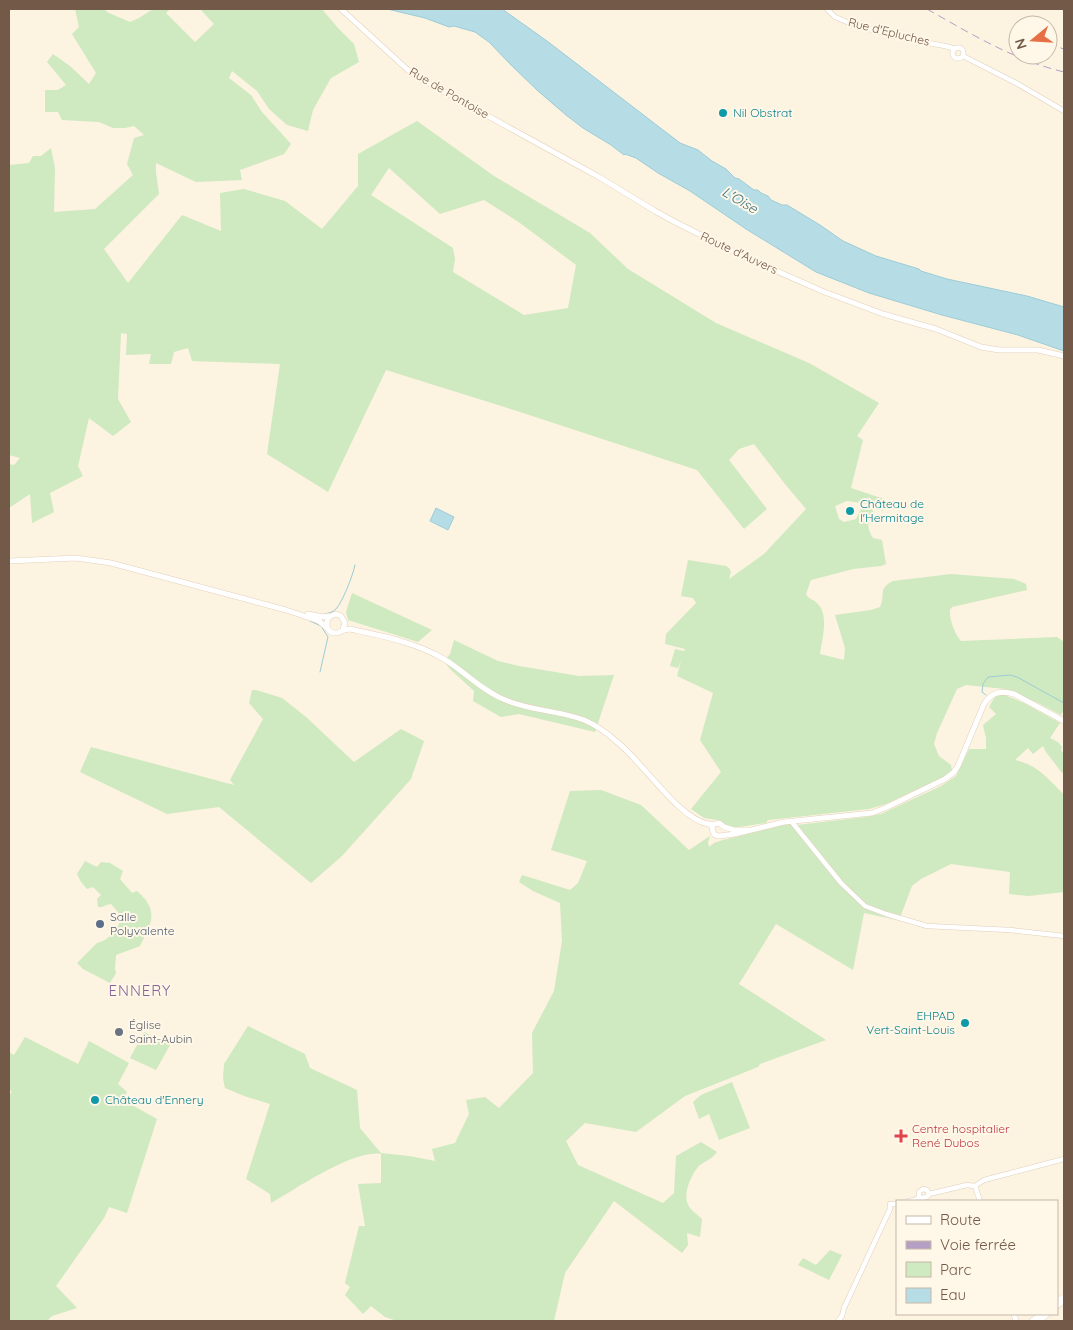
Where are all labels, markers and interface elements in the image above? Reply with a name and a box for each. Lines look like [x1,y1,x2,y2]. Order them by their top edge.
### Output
street label: Rue d'Epluches [847,14,932,49]
north arrow [1008,15,1058,65]
text: N [1010,36,1031,52]
street label: Rue de Pontoise [407,64,492,122]
place label: Nil Obstrat [733,105,792,120]
marker: Nil Obstrat [717,107,729,119]
water label: L'Oise [719,182,762,218]
street label: Route d'Auvers [698,228,781,277]
place label: Château de l'Hermitage [860,496,924,525]
marker: Château de l'Hermitage [844,505,856,517]
place label: Salle Polyvalente [110,909,175,938]
marker: Salle Polyvalente [94,918,106,930]
district label: ENNERY [108,981,172,1000]
place label: EHPAD Vert-Saint-Louis [866,1008,955,1037]
place label: Église Saint-Aubin [129,1017,193,1046]
marker: EHPAD Vert-Saint-Louis [959,1017,971,1029]
marker: Église Saint-Aubin [113,1026,125,1038]
place label: Château d'Ennery [105,1092,204,1107]
marker: Château d'Ennery [89,1094,101,1106]
place label: Centre hospitalier René Dubos [912,1121,1010,1150]
marker: Centre hospitalier René Dubos [894,1129,908,1143]
legend [896,1200,1058,1315]
text: Route [940,1210,981,1229]
text: Voie ferrée [940,1235,1016,1254]
text: Parc [940,1260,971,1279]
text: Eau [940,1285,966,1304]

